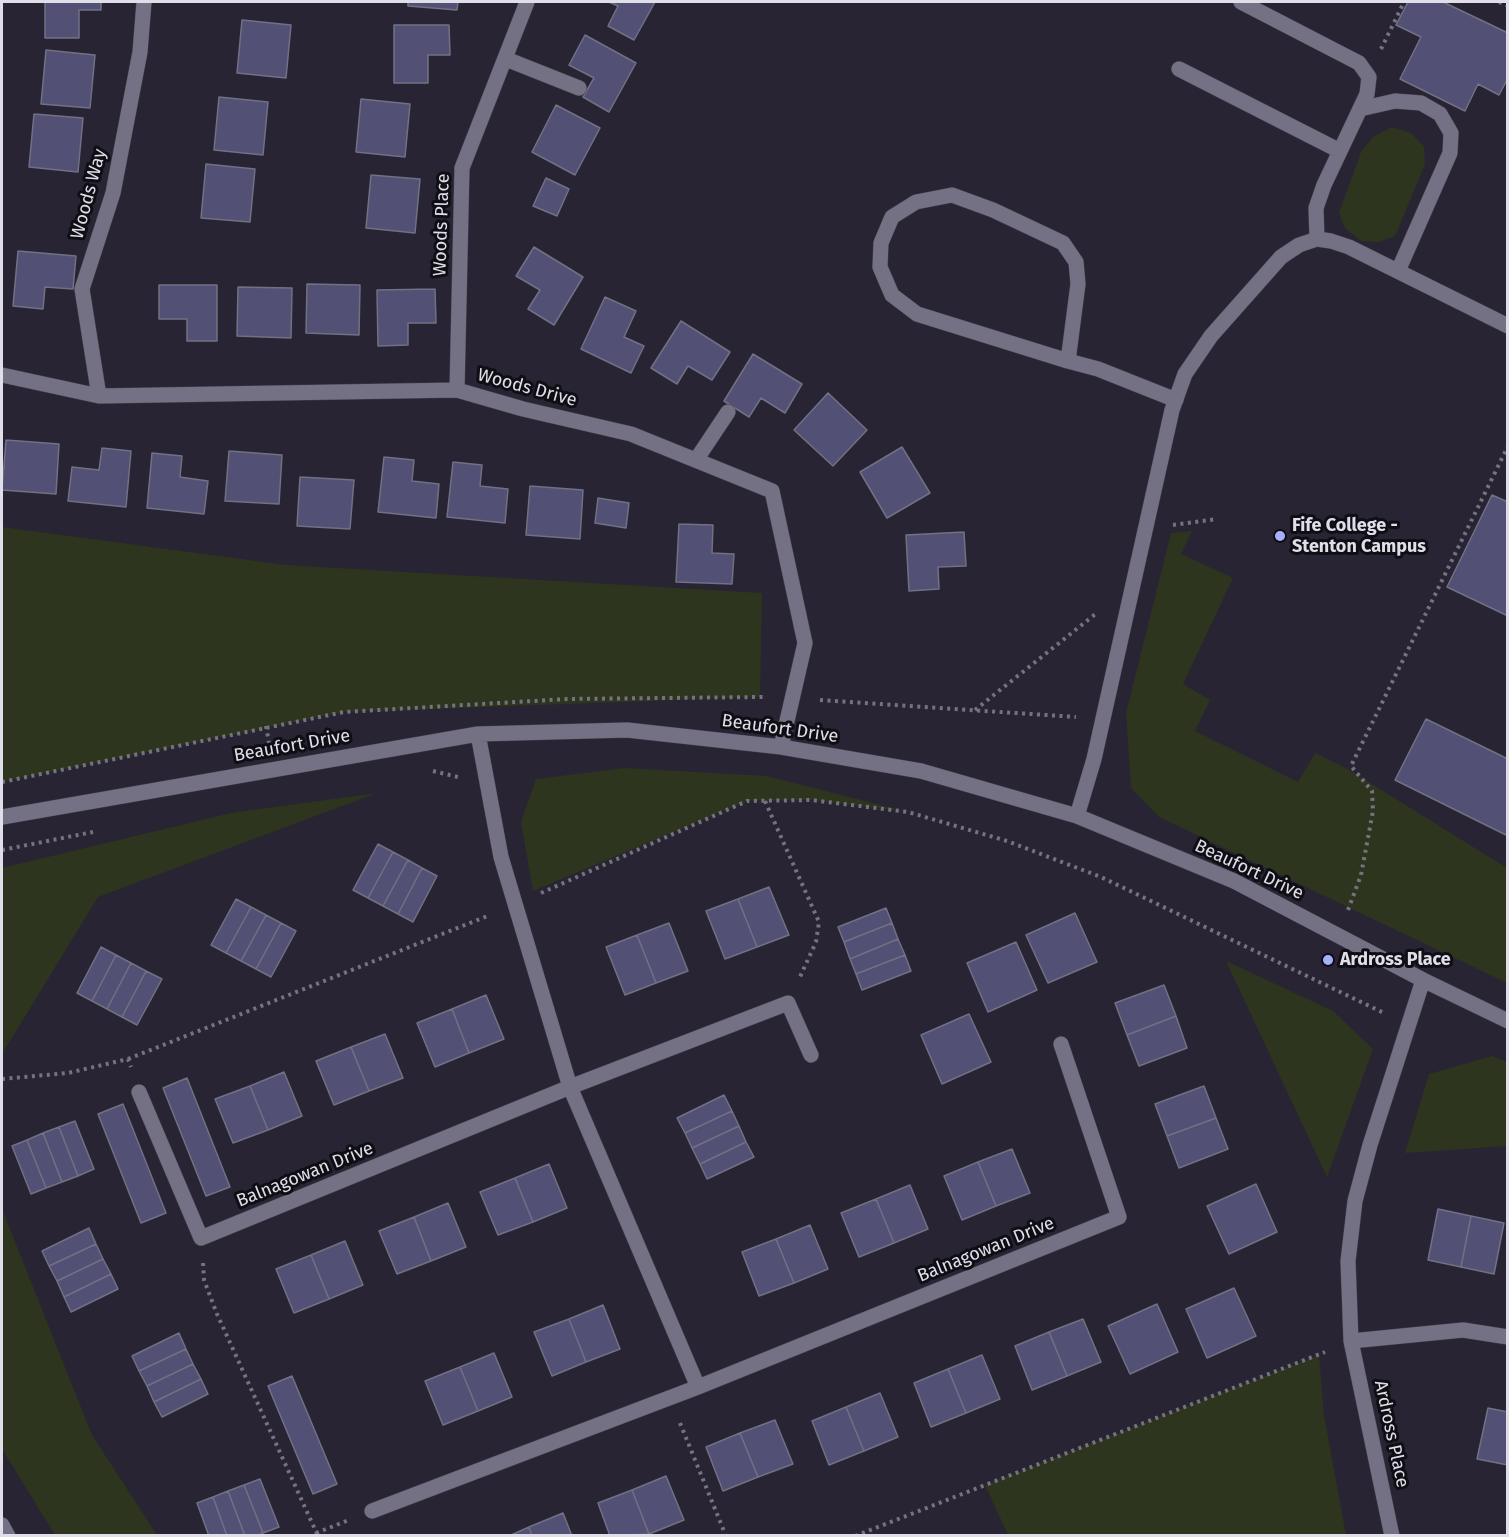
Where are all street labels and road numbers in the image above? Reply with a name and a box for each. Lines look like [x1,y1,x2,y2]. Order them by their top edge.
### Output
street label: Woods Way [67,147,111,241]
street label: Woods Place [429,173,455,277]
street label: Woods Drive [475,364,579,412]
street label: Beaufort Drive [720,710,840,748]
street label: Beaufort Drive [232,725,352,767]
street label: Beaufort Drive [1191,835,1307,905]
street label: Balnagowan Drive [233,1138,377,1212]
street label: Balnagowan Drive [914,1213,1058,1287]
street label: Ardross Place [1369,1378,1413,1490]

